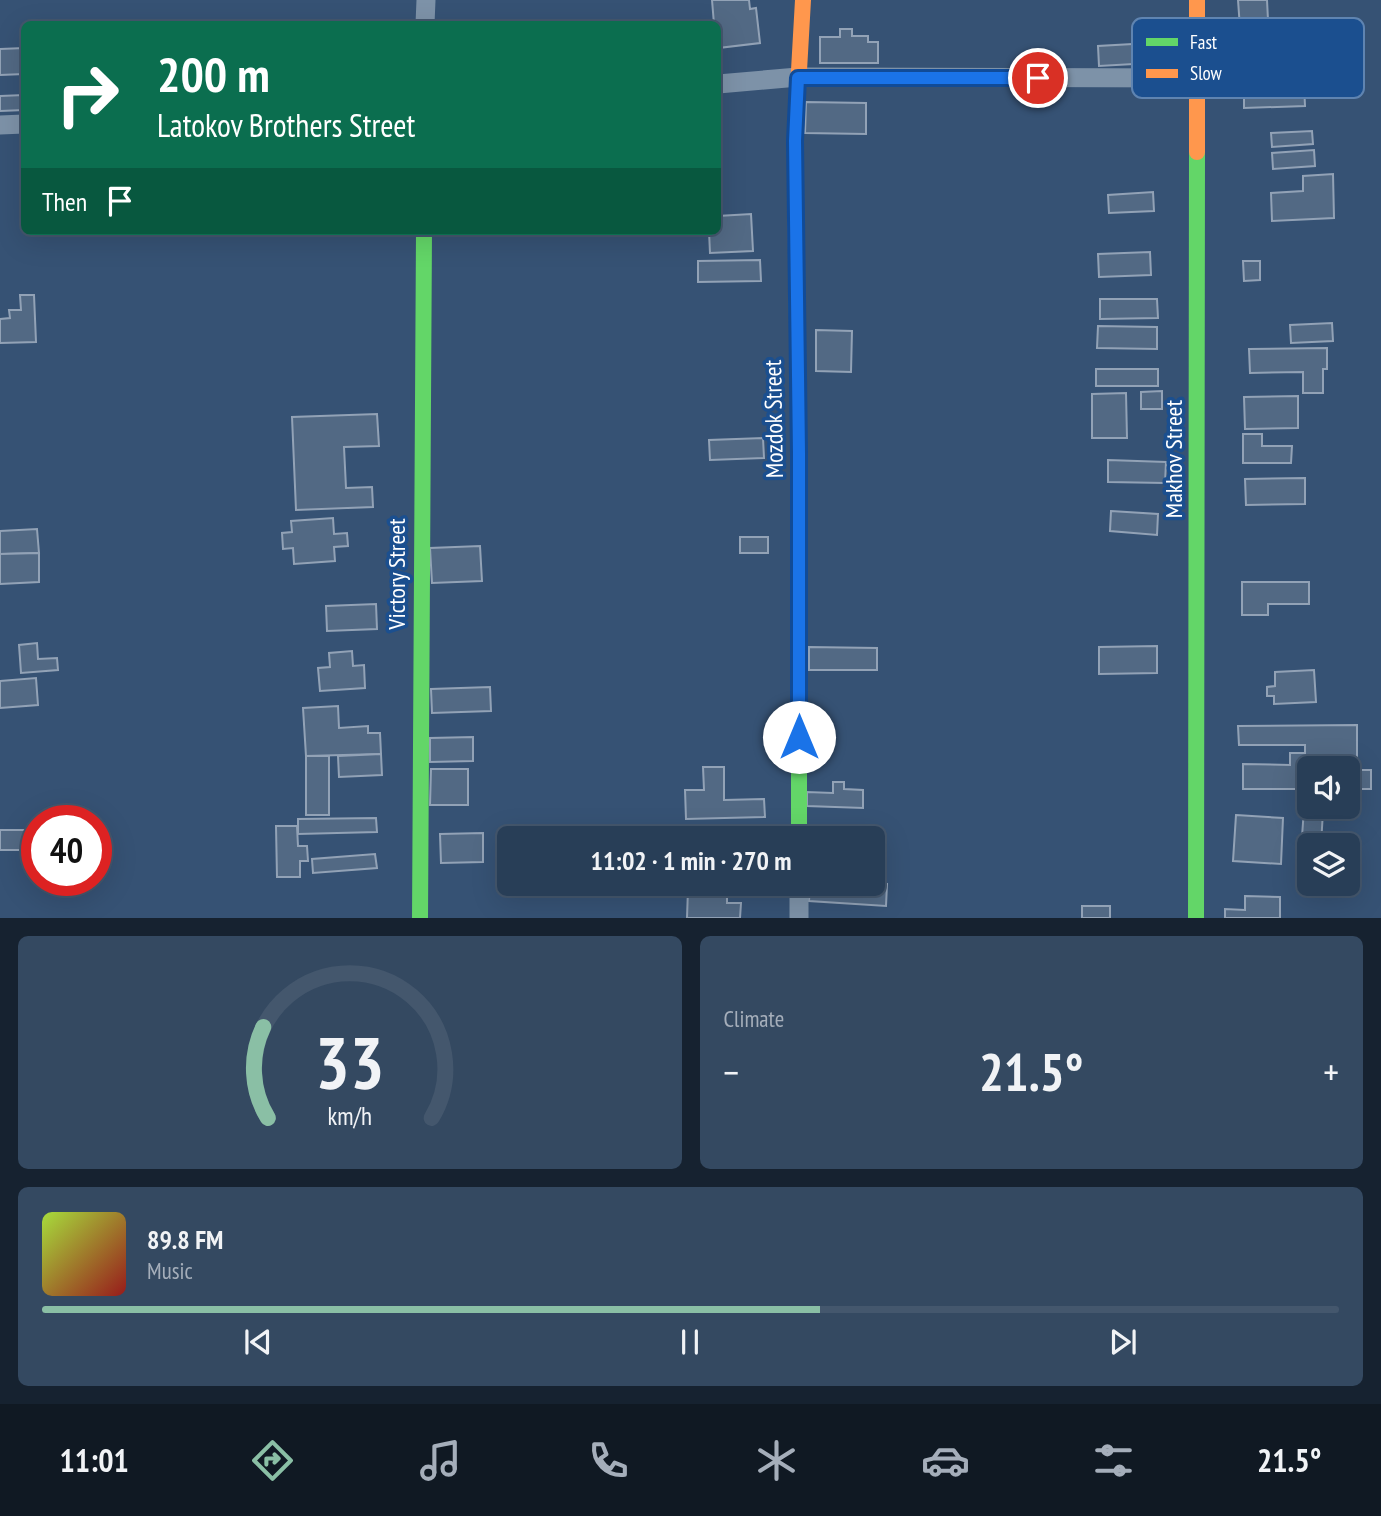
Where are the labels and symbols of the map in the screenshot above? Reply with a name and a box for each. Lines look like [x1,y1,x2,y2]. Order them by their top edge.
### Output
legend [1132,18,1364,98]
text: Fast [1190,30,1218,54]
pin [1008,48,1068,108]
text: Slow [1190,61,1223,85]
street label: Mozdok Street [757,359,790,478]
street label: Makhov Street [1158,399,1189,518]
street label: Victory Street [381,518,412,631]
position arrow [762,700,836,774]
speed limit sign: 40 [21,805,112,896]

